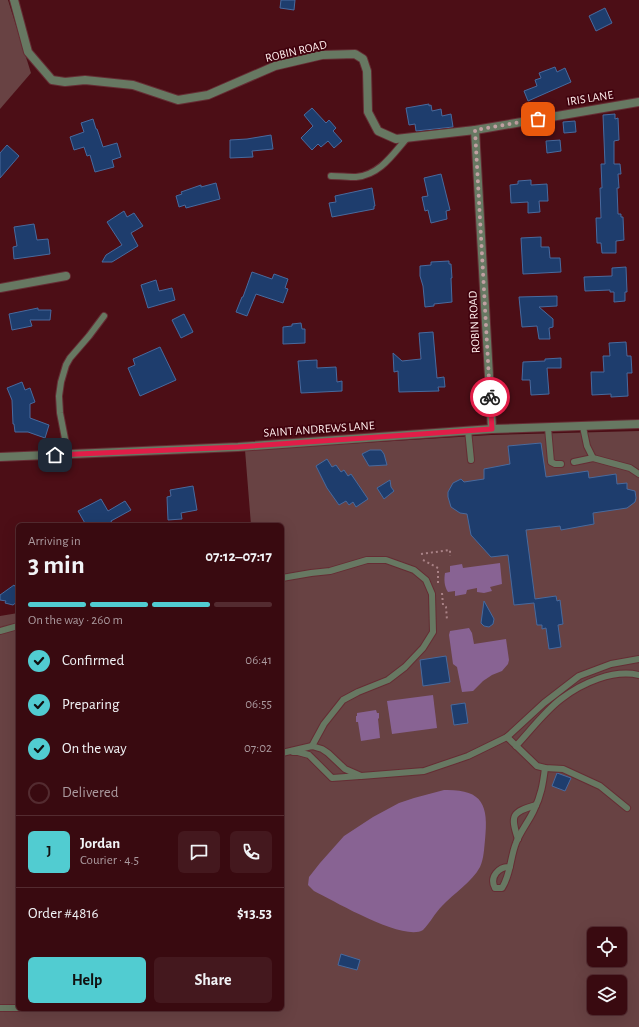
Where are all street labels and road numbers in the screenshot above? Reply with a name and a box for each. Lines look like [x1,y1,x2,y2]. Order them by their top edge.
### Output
street label: ROBIN ROAD [264,38,328,64]
street label: IRIS LANE [566,88,614,108]
street label: ROBIN ROAD [466,290,482,354]
street label: SAINT ANDREWS LANE [263,419,375,439]

